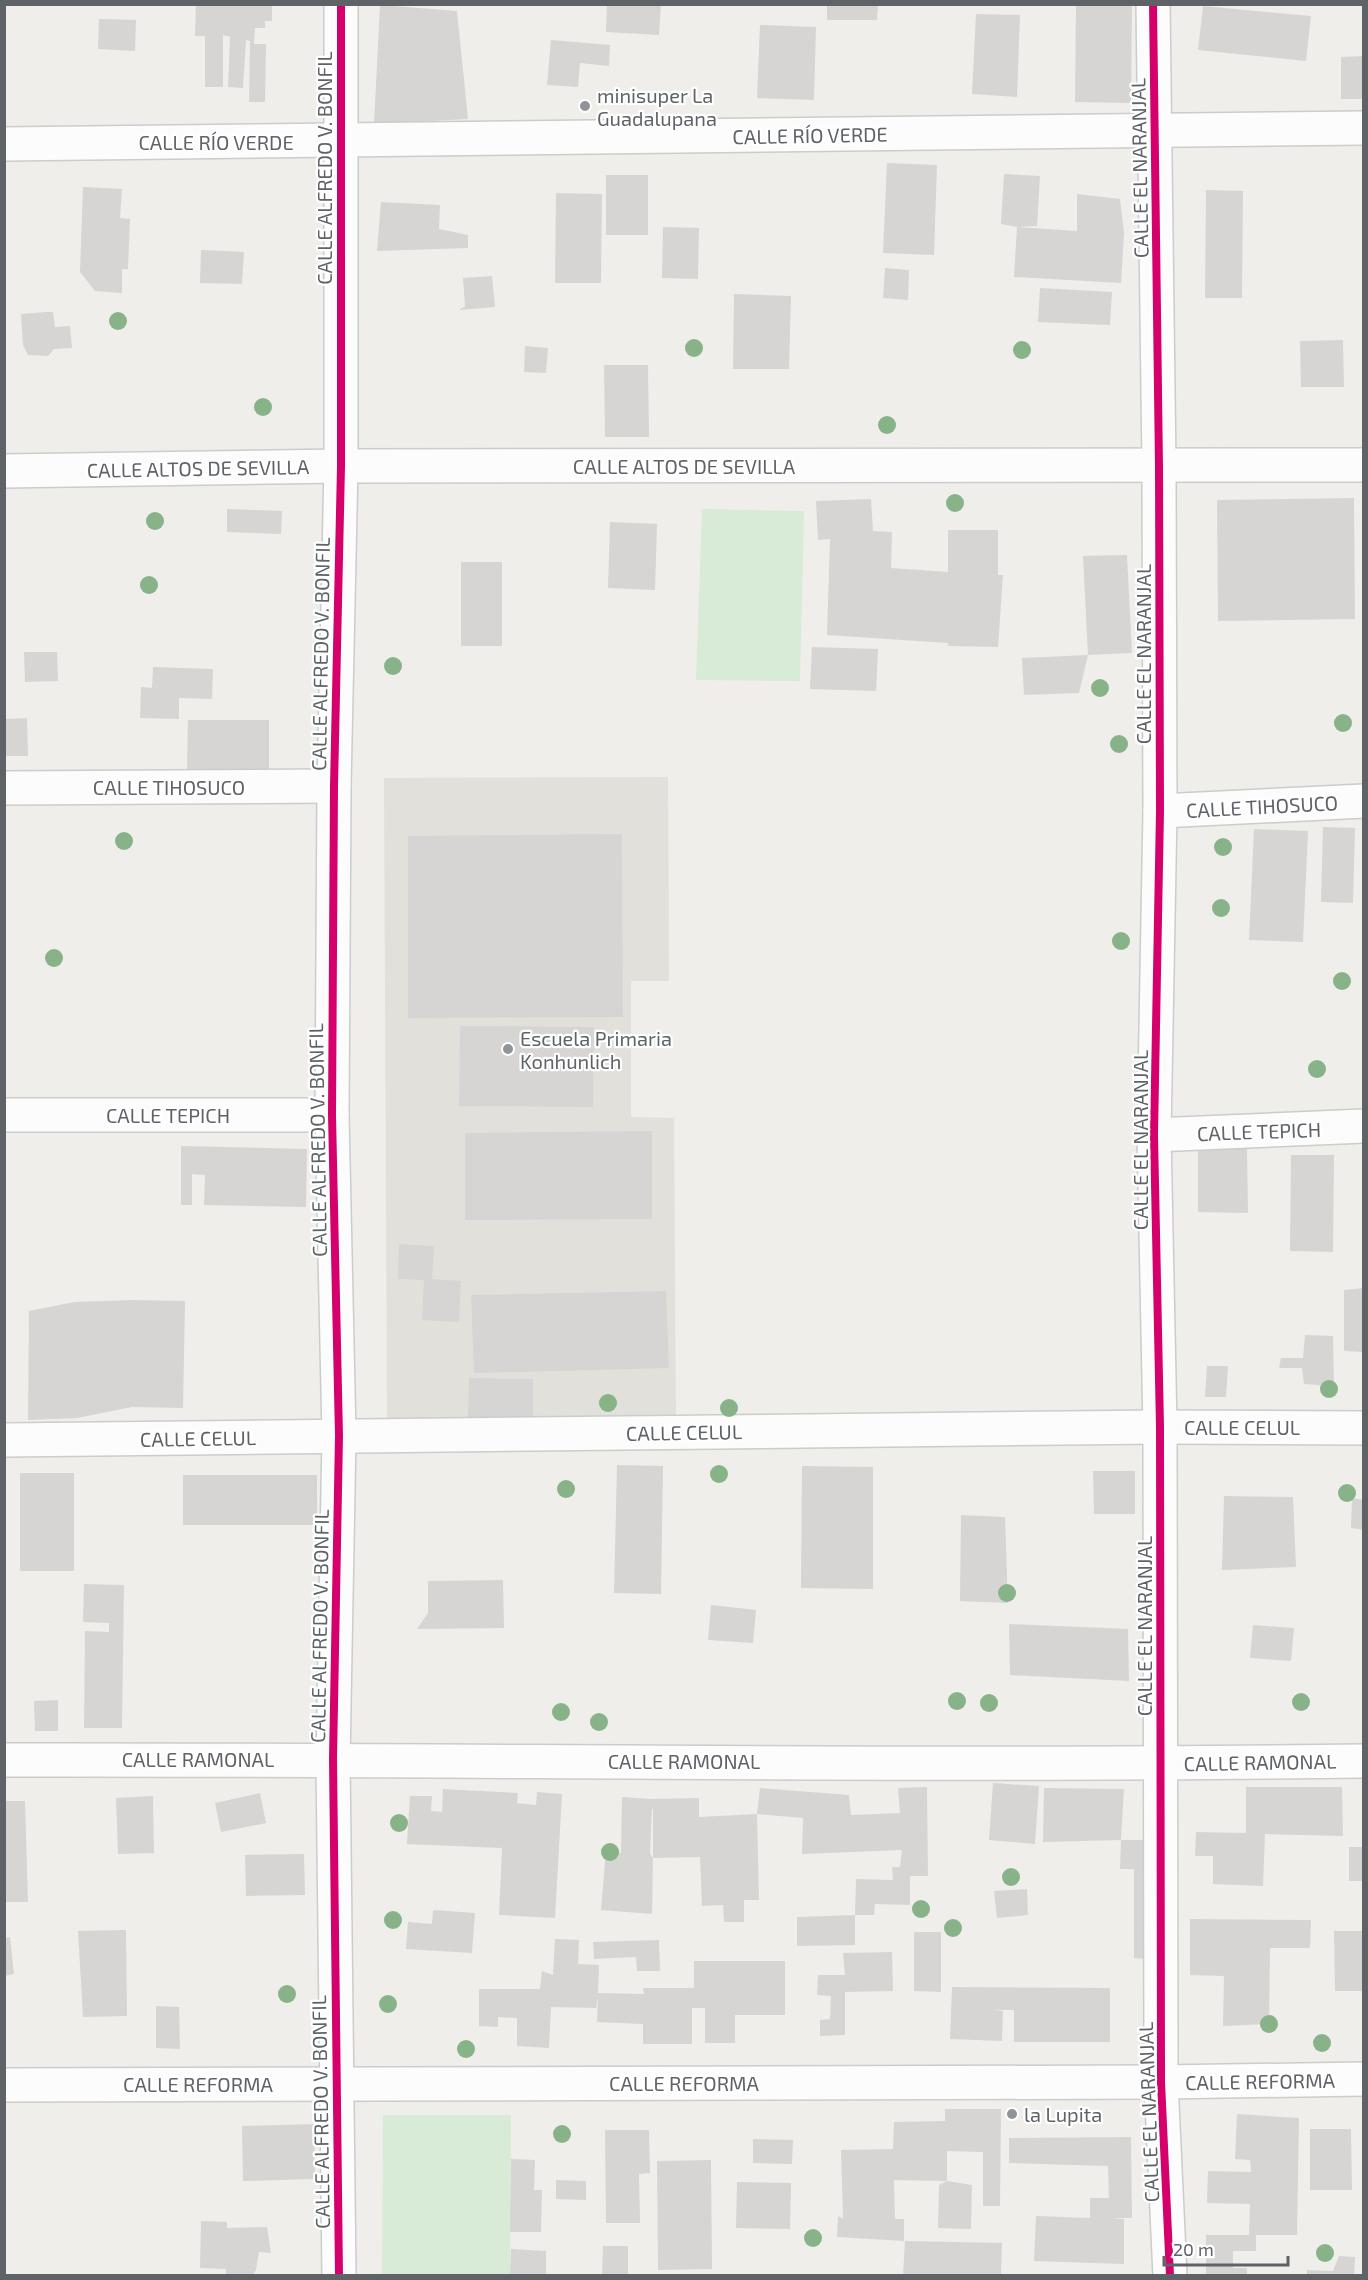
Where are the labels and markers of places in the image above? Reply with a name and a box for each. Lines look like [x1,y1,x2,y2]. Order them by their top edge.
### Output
place label: minisuper La Guadalupana [597,83,717,130]
marker: minisuper La Guadalupana [578,99,592,113]
place label: Escuela Primaria Konhunlich [520,1026,672,1073]
marker: Escuela Primaria Konhunlich [501,1042,515,1056]
place label: la Lupita [1024,2102,1102,2126]
marker: la Lupita [1005,2107,1019,2121]

